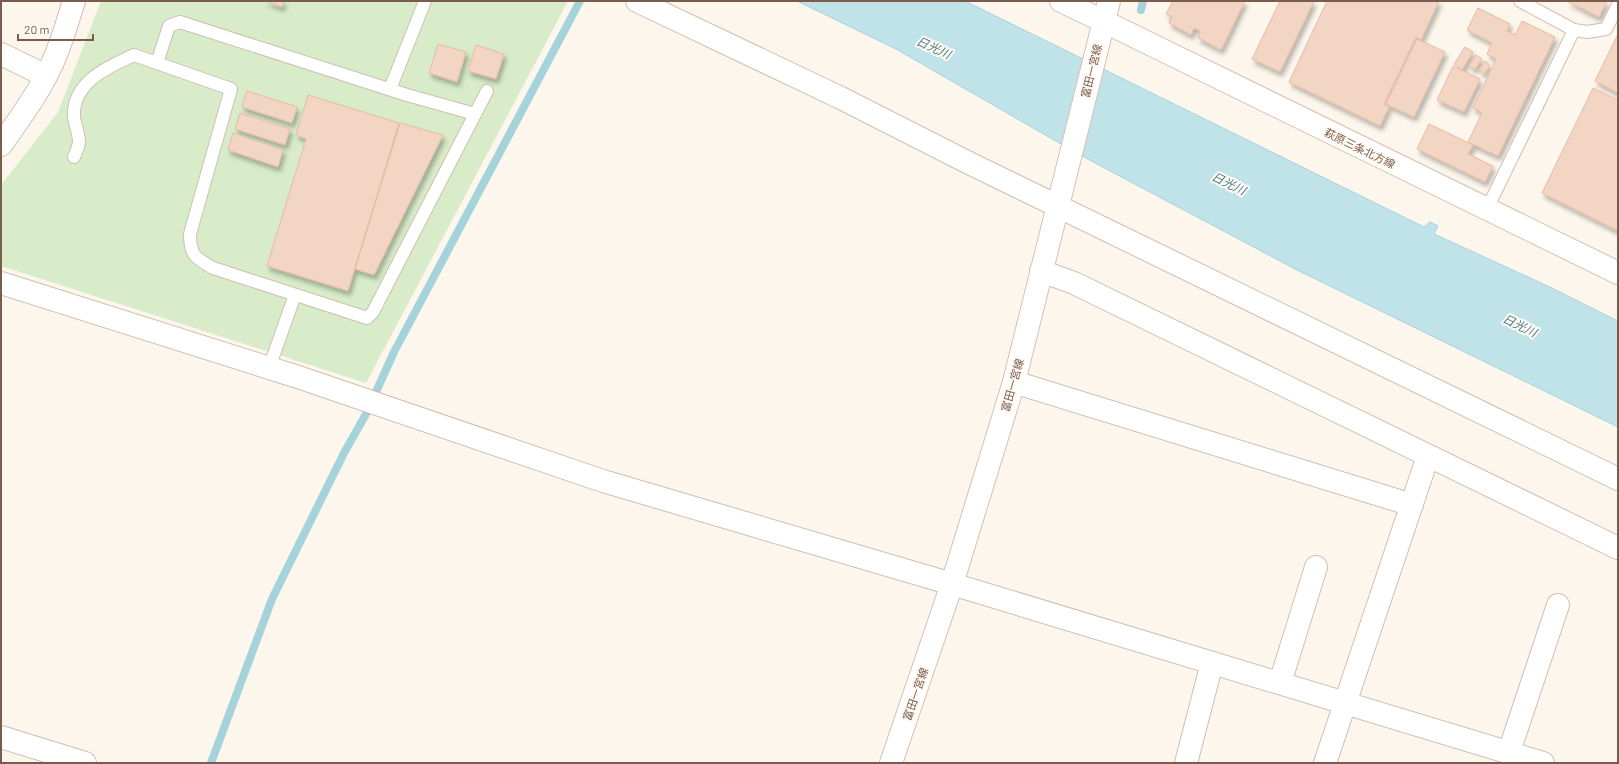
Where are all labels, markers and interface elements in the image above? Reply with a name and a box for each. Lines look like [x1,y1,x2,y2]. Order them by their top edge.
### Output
scale bar [18,16,93,42]
text: 20 m [24,22,50,36]
water label: 日光川 [915,33,955,62]
street label: 富田一宮線 [1078,43,1104,99]
street label: 萩原三条北方線 [1323,125,1397,171]
water label: 日光川 [1210,169,1250,198]
water label: 日光川 [1501,311,1541,340]
street label: 富田一宮線 [998,357,1026,413]
street label: 富田一宮線 [900,666,930,722]

